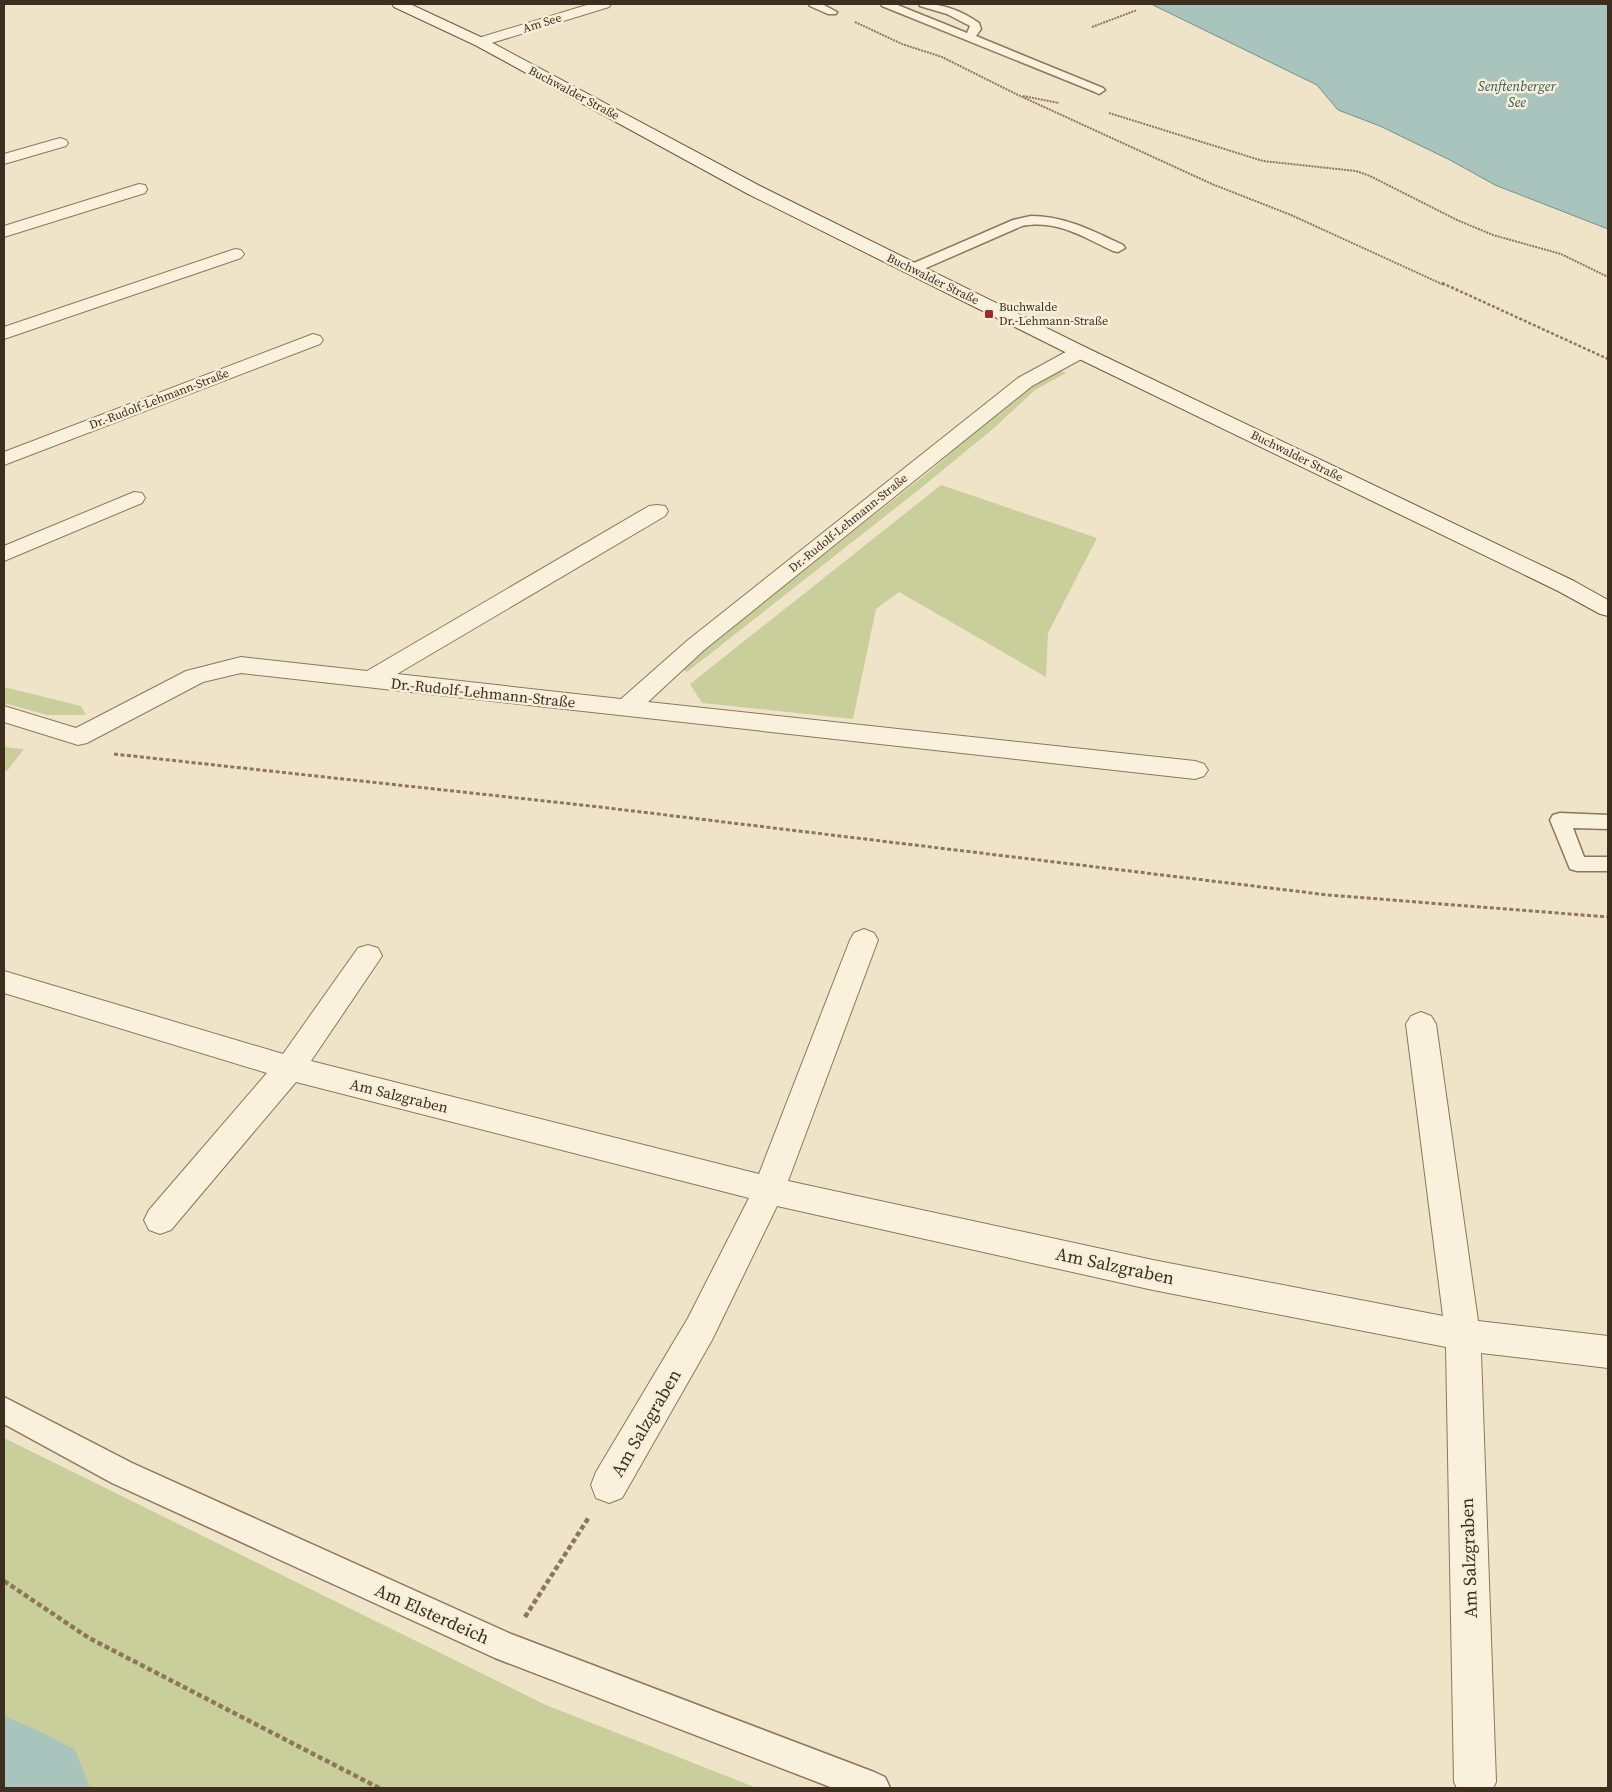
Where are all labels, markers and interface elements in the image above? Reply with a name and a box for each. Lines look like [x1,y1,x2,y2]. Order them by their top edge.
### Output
street label: Am See [521,10,563,36]
street label: Buchwalder Straße [526,62,622,124]
water label: Senftenberger See [1478,76,1556,112]
street label: Buchwalder Straße [884,250,982,308]
place label: Buchwalde Dr.-Lehmann-Straße [999,299,1108,329]
marker: Buchwalde Dr.-Lehmann-Straße [983,308,995,320]
street label: Dr.-Rudolf-Lehmann-Straße [87,365,231,433]
street label: Buchwalder Straße [1248,427,1346,485]
street label: Dr.-Rudolf-Lehmann-Straße [785,470,911,576]
street label: Dr.-Rudolf-Lehmann-Straße [390,672,577,713]
street label: Am Salzgraben [348,1073,450,1118]
street label: Am Salzgraben [1053,1241,1177,1290]
street label: Am Salzgraben [605,1364,687,1481]
street label: Am Salzgraben [1454,1497,1483,1619]
street label: Am Elsterdeich [371,1577,494,1650]

